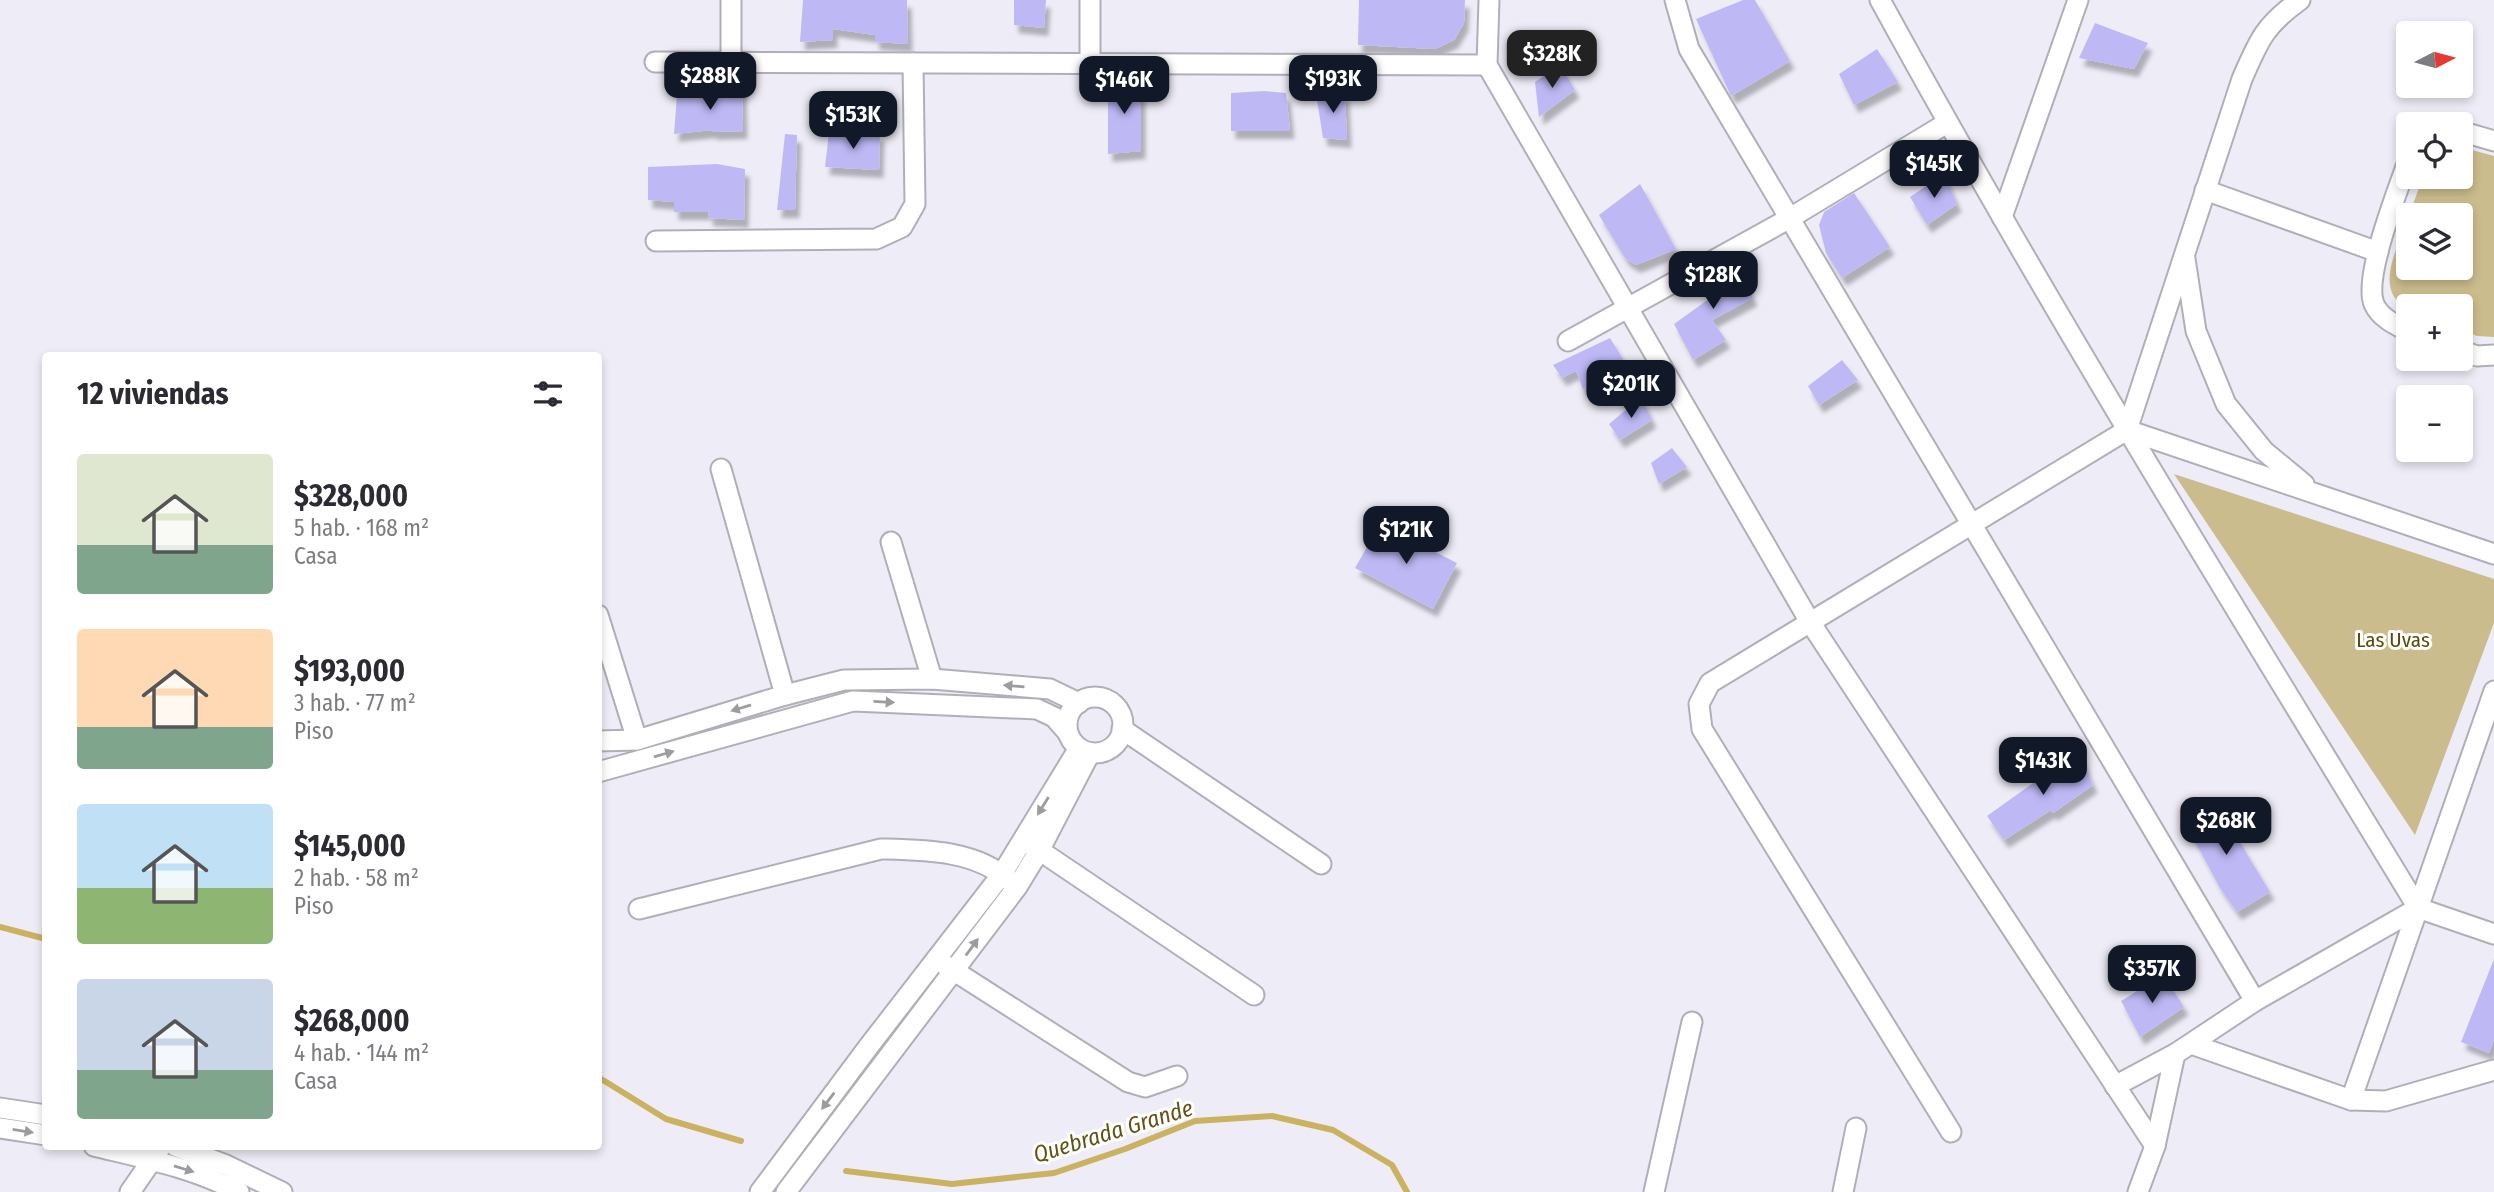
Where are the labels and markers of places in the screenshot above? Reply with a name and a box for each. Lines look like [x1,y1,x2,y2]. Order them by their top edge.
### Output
pin: $328K [1503,31,1601,90]
pin: $288K [661,52,759,112]
pin: $193K [1284,55,1382,115]
pin: $146K [1075,57,1173,116]
pin: $153K [804,92,902,151]
pin: $145K [1885,140,1983,200]
pin: $128K [1664,252,1762,311]
pin: $201K [1582,360,1680,420]
pin: $121K [1357,506,1455,566]
pin: $143K [1994,738,2092,797]
pin: $268K [2177,798,2275,857]
pin: $357K [2103,946,2201,1005]

